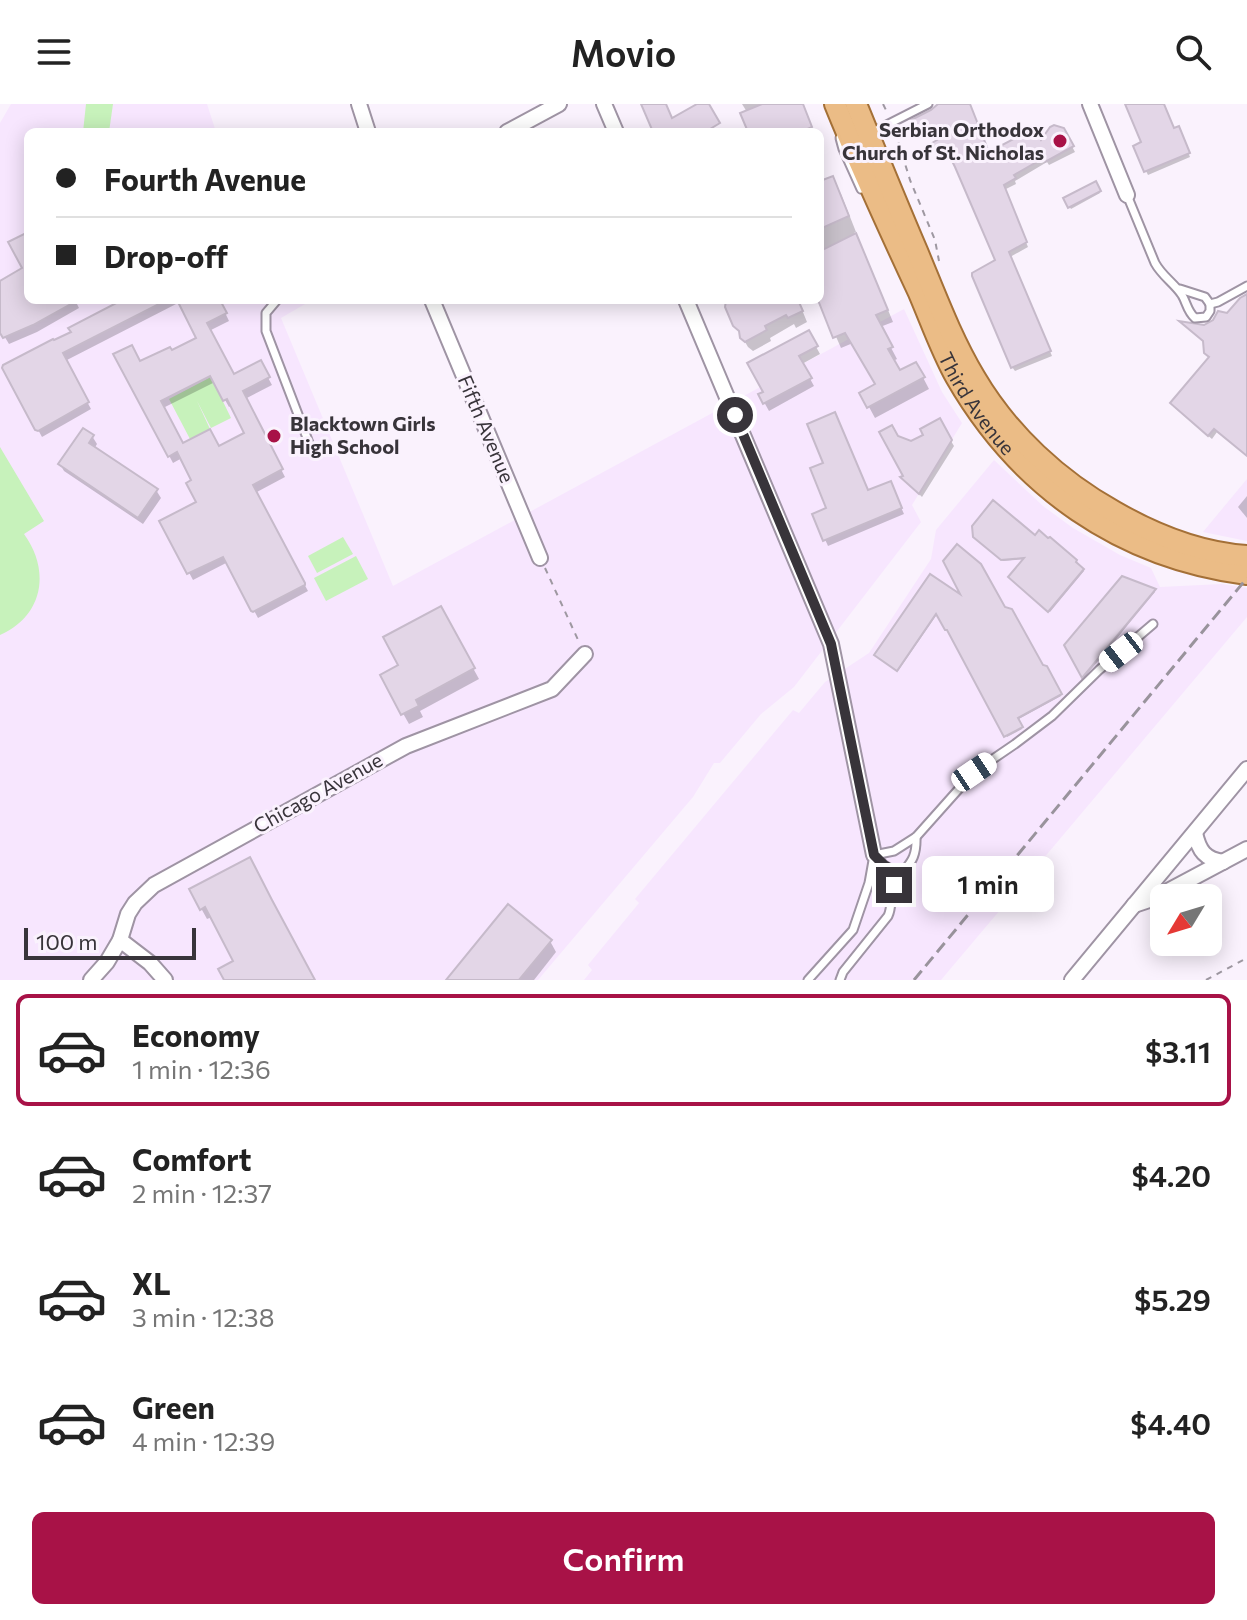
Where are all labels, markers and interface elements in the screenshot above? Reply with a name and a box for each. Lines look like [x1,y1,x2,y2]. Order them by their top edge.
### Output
icon: menu [32,30,76,74]
text: Movio [571,30,676,74]
icon: search [1171,30,1215,74]
place label: Serbian Orthodox Church of St. Nicholas [842,117,1045,164]
marker: Serbian Orthodox Church of St. Nicholas [1051,132,1069,150]
text: Fourth Avenue [104,160,306,197]
text: Drop-off [104,237,228,274]
street label: Third Avenue [934,348,1020,459]
street label: Fifth Avenue [453,371,520,486]
route start [717,397,753,433]
place label: Blacktown Girls High School [290,411,435,458]
marker: Blacktown Girls High School [265,427,283,445]
car [1095,628,1147,676]
street label: Chicago Avenue [249,747,386,837]
car [947,749,1001,795]
callout: 1 min [922,857,1054,913]
route end [876,867,912,903]
text: 1 min [957,868,1019,899]
north arrow [1150,884,1222,956]
map controls [1150,884,1222,956]
scale bar [24,924,196,960]
text: 100 m [36,928,98,955]
icon: car [36,1014,108,1086]
text: Economy [132,1016,260,1053]
text: $3.11 [1145,1032,1211,1069]
text: 1 min · 12:36 [132,1053,271,1084]
icon: car [36,1138,108,1210]
text: Comfort [132,1140,251,1177]
text: $4.20 [1132,1156,1211,1193]
text: 2 min · 12:37 [132,1177,272,1208]
icon: car [36,1262,108,1334]
text: XL [132,1264,171,1301]
text: $5.29 [1134,1280,1211,1317]
text: 3 min · 12:38 [132,1301,274,1332]
icon: car [36,1386,108,1458]
text: Green [132,1388,215,1425]
text: $4.40 [1130,1404,1211,1441]
text: 4 min · 12:39 [132,1425,275,1456]
button: Confirm [32,1512,1215,1604]

